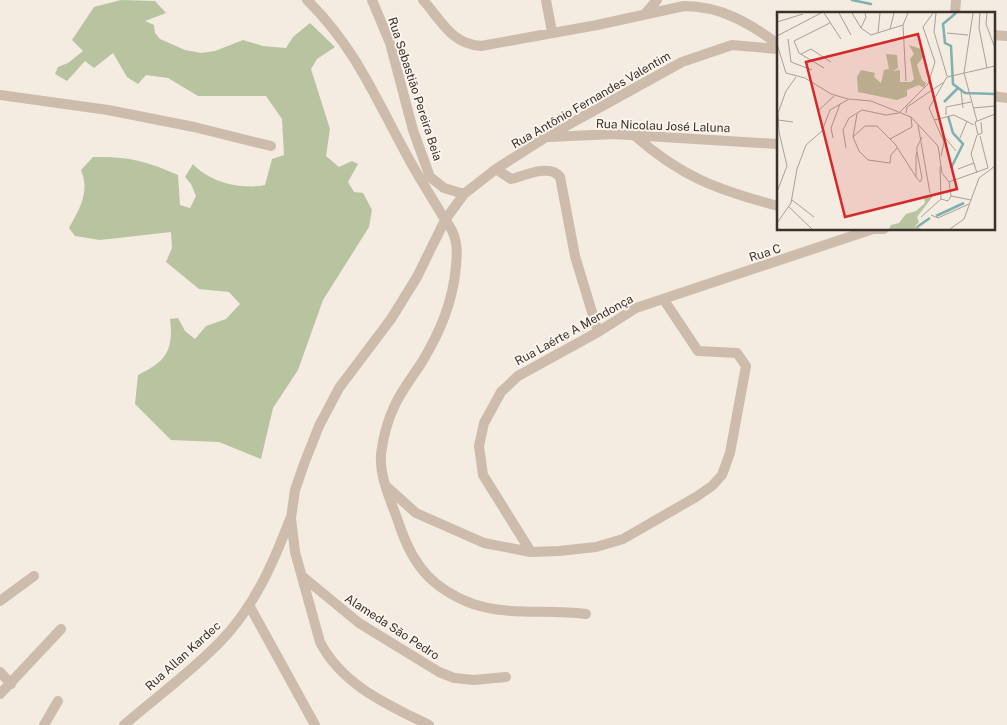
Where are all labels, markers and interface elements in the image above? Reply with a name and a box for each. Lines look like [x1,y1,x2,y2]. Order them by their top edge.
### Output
inset map [777,12,994,230]
street label: Rua Sebastião Pereira Beia [385,15,445,163]
street label: Rua Antônio Fernandes Valentim [509,49,673,151]
street label: Rua Nicolau José Laluna [596,117,730,135]
street label: Rua C [747,241,783,265]
street label: Rua Laérte A Mendonça [512,292,636,368]
street label: Alameda São Pedro [342,591,442,663]
street label: Rua Allan Kardec [143,619,223,693]

